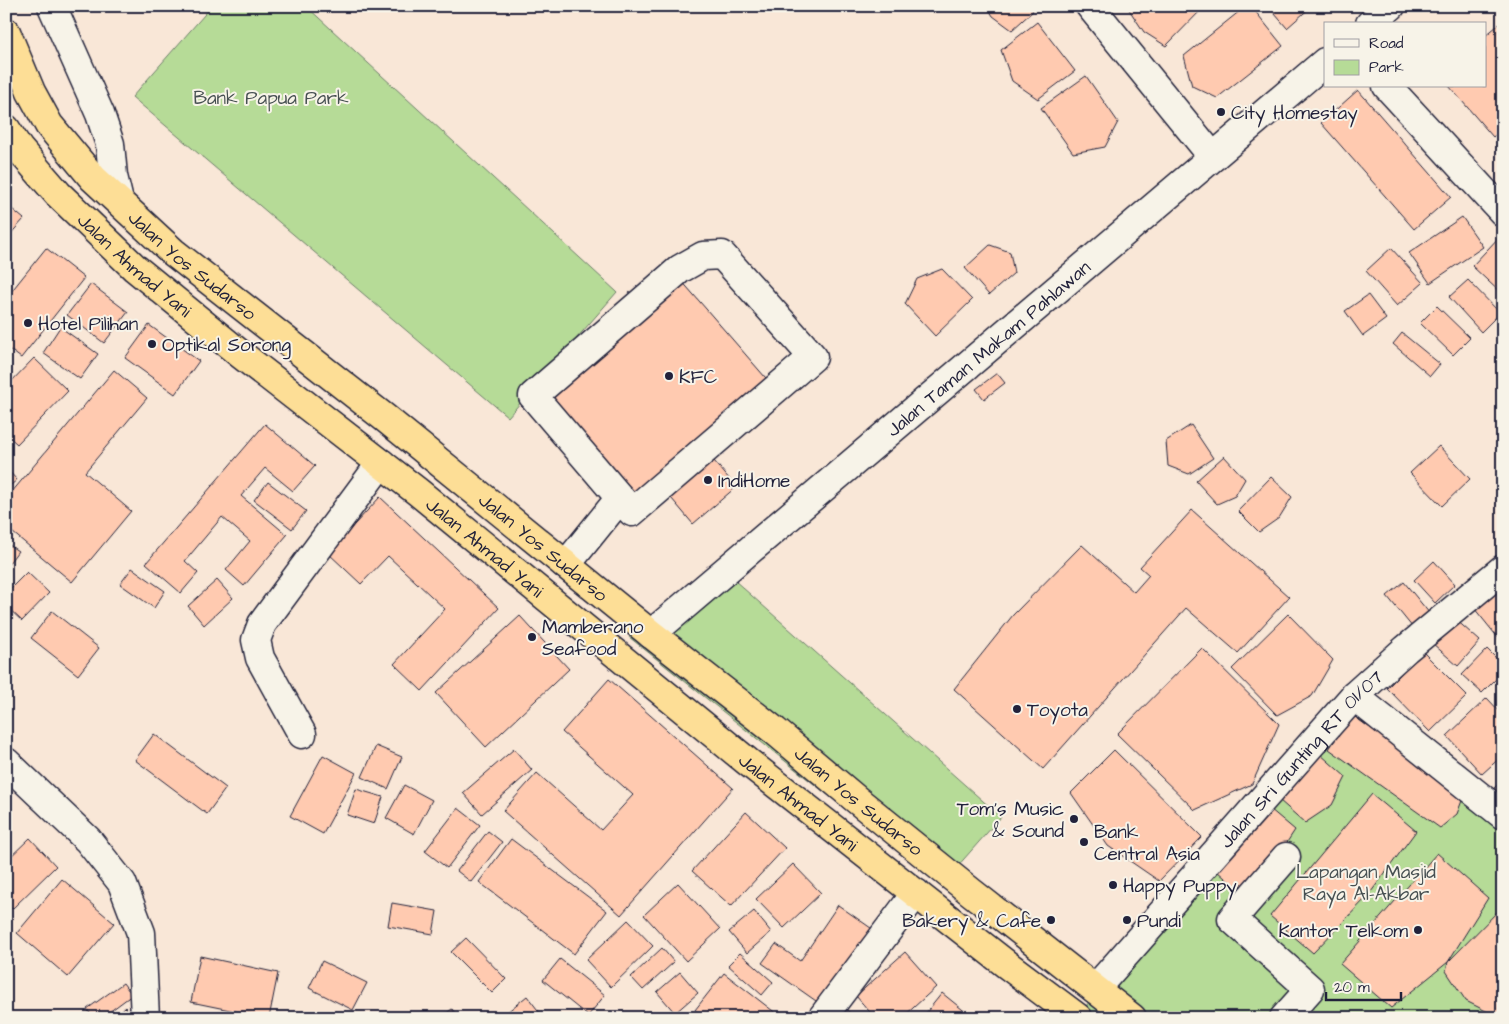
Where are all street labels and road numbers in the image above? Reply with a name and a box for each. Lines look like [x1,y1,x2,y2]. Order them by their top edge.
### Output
street label: Jalan Yos Sudarso [122,205,262,328]
street label: Jalan Ahmad Yani [71,208,197,324]
street label: Jalan Taman Makam Pahlawan [881,255,1097,444]
street label: Jalan Yos Sudarso [472,487,613,609]
street label: Jalan Ahmad Yani [420,492,549,605]
street label: Jalan Sri Gunting RT 01/07 [1214,664,1390,854]
street label: Jalan Yos Sudarso [788,741,928,863]
street label: Jalan Ahmad Yani [732,748,863,858]

